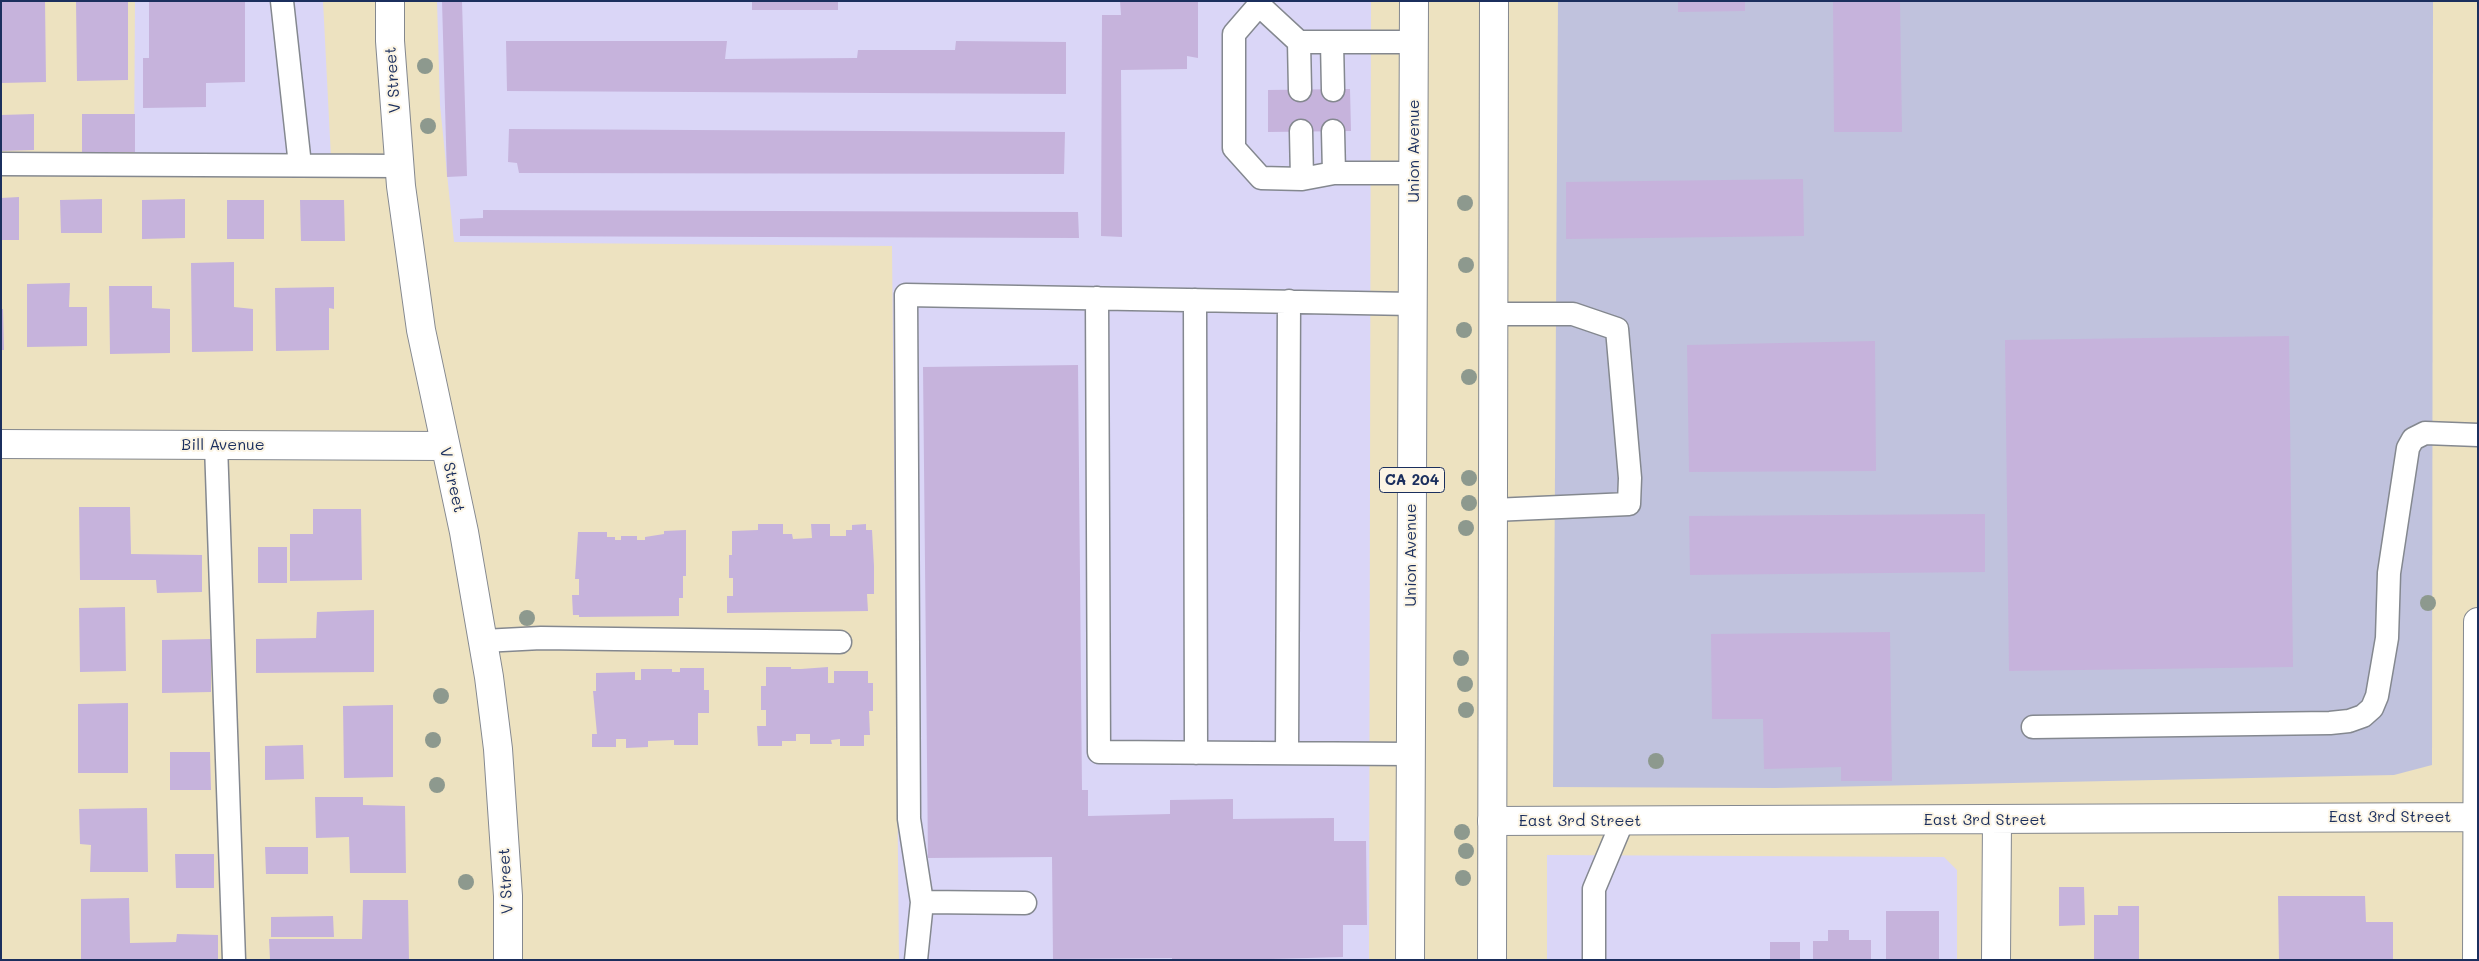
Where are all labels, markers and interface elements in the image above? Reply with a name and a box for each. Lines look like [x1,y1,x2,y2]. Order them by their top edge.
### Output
street label: V Street [381,46,405,114]
street label: Union Avenue [1404,99,1424,203]
street label: Bill Avenue [181,435,265,455]
street label: V Street [435,446,469,514]
road number: CA 204 [1380,468,1444,492]
street label: Union Avenue [1401,503,1421,607]
street label: East 3rd Street [2329,807,2451,827]
street label: East 3rd Street [1924,810,2046,830]
street label: East 3rd Street [1519,811,1641,831]
street label: V Street [495,847,517,915]

